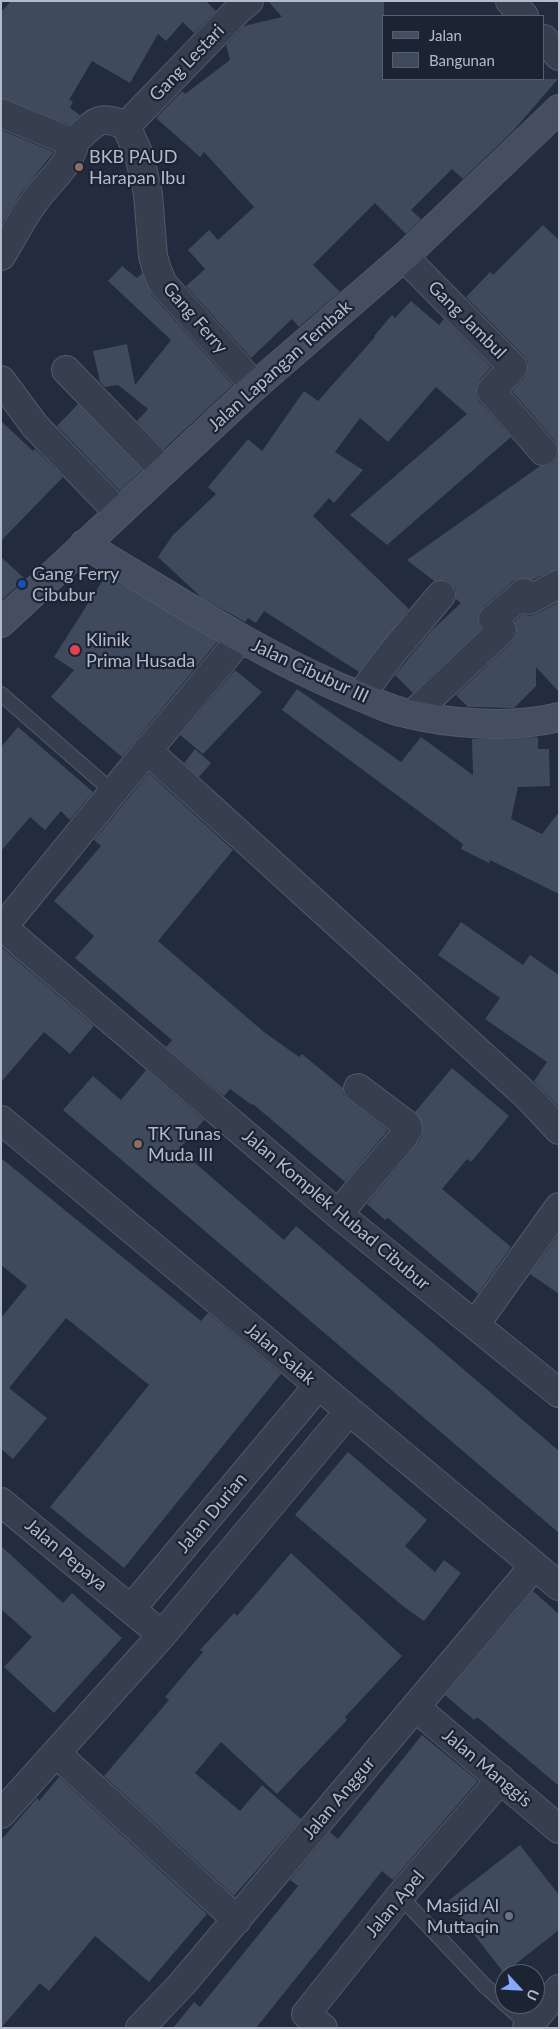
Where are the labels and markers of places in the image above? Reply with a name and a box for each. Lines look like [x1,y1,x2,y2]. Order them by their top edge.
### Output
place label: BKB PAUD Harapan Ibu [89,146,185,188]
marker: BKB PAUD Harapan Ibu [73,161,85,173]
place label: Gang Ferry Cibubur [32,563,119,606]
marker: Gang Ferry Cibubur [16,578,28,590]
place label: Klinik Prima Husada [86,629,195,672]
marker: Klinik Prima Husada [68,643,82,657]
place label: TK Tunas Muda III [148,1123,221,1166]
marker: TK Tunas Muda III [132,1138,144,1150]
place label: Masjid Al Muttaqin [426,1895,499,1938]
marker: Masjid Al Muttaqin [503,1910,515,1922]

